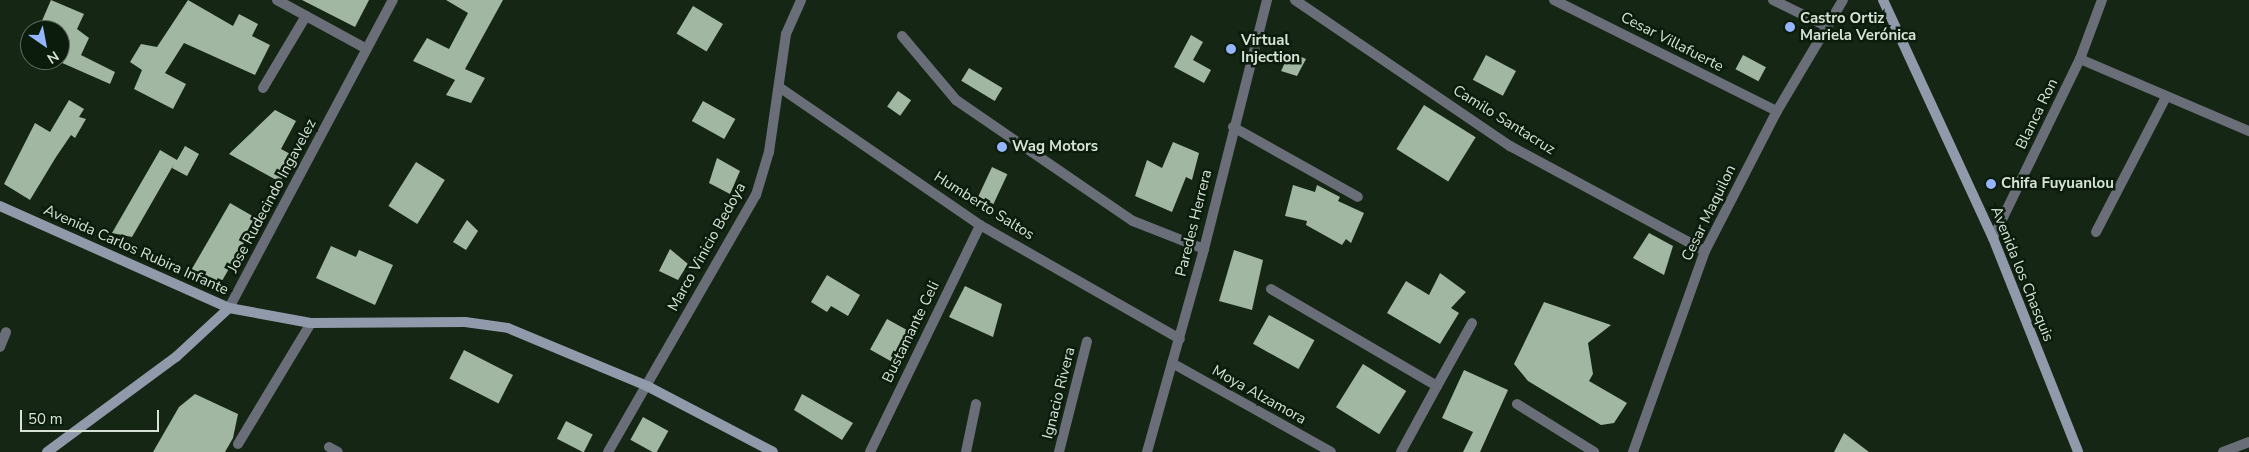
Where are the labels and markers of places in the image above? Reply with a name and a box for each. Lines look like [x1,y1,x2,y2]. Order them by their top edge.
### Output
place label: Castro Ortiz Mariela Verónica [1800,9,1916,44]
marker: Castro Ortiz Mariela Verónica [1784,21,1796,33]
place label: Virtual Injection [1241,31,1300,66]
marker: Virtual Injection [1225,43,1237,55]
place label: Wag Motors [1012,138,1098,156]
marker: Wag Motors [996,141,1008,153]
place label: Chifa Fuyuanlou [2001,175,2114,193]
marker: Chifa Fuyuanlou [1985,178,1997,190]

